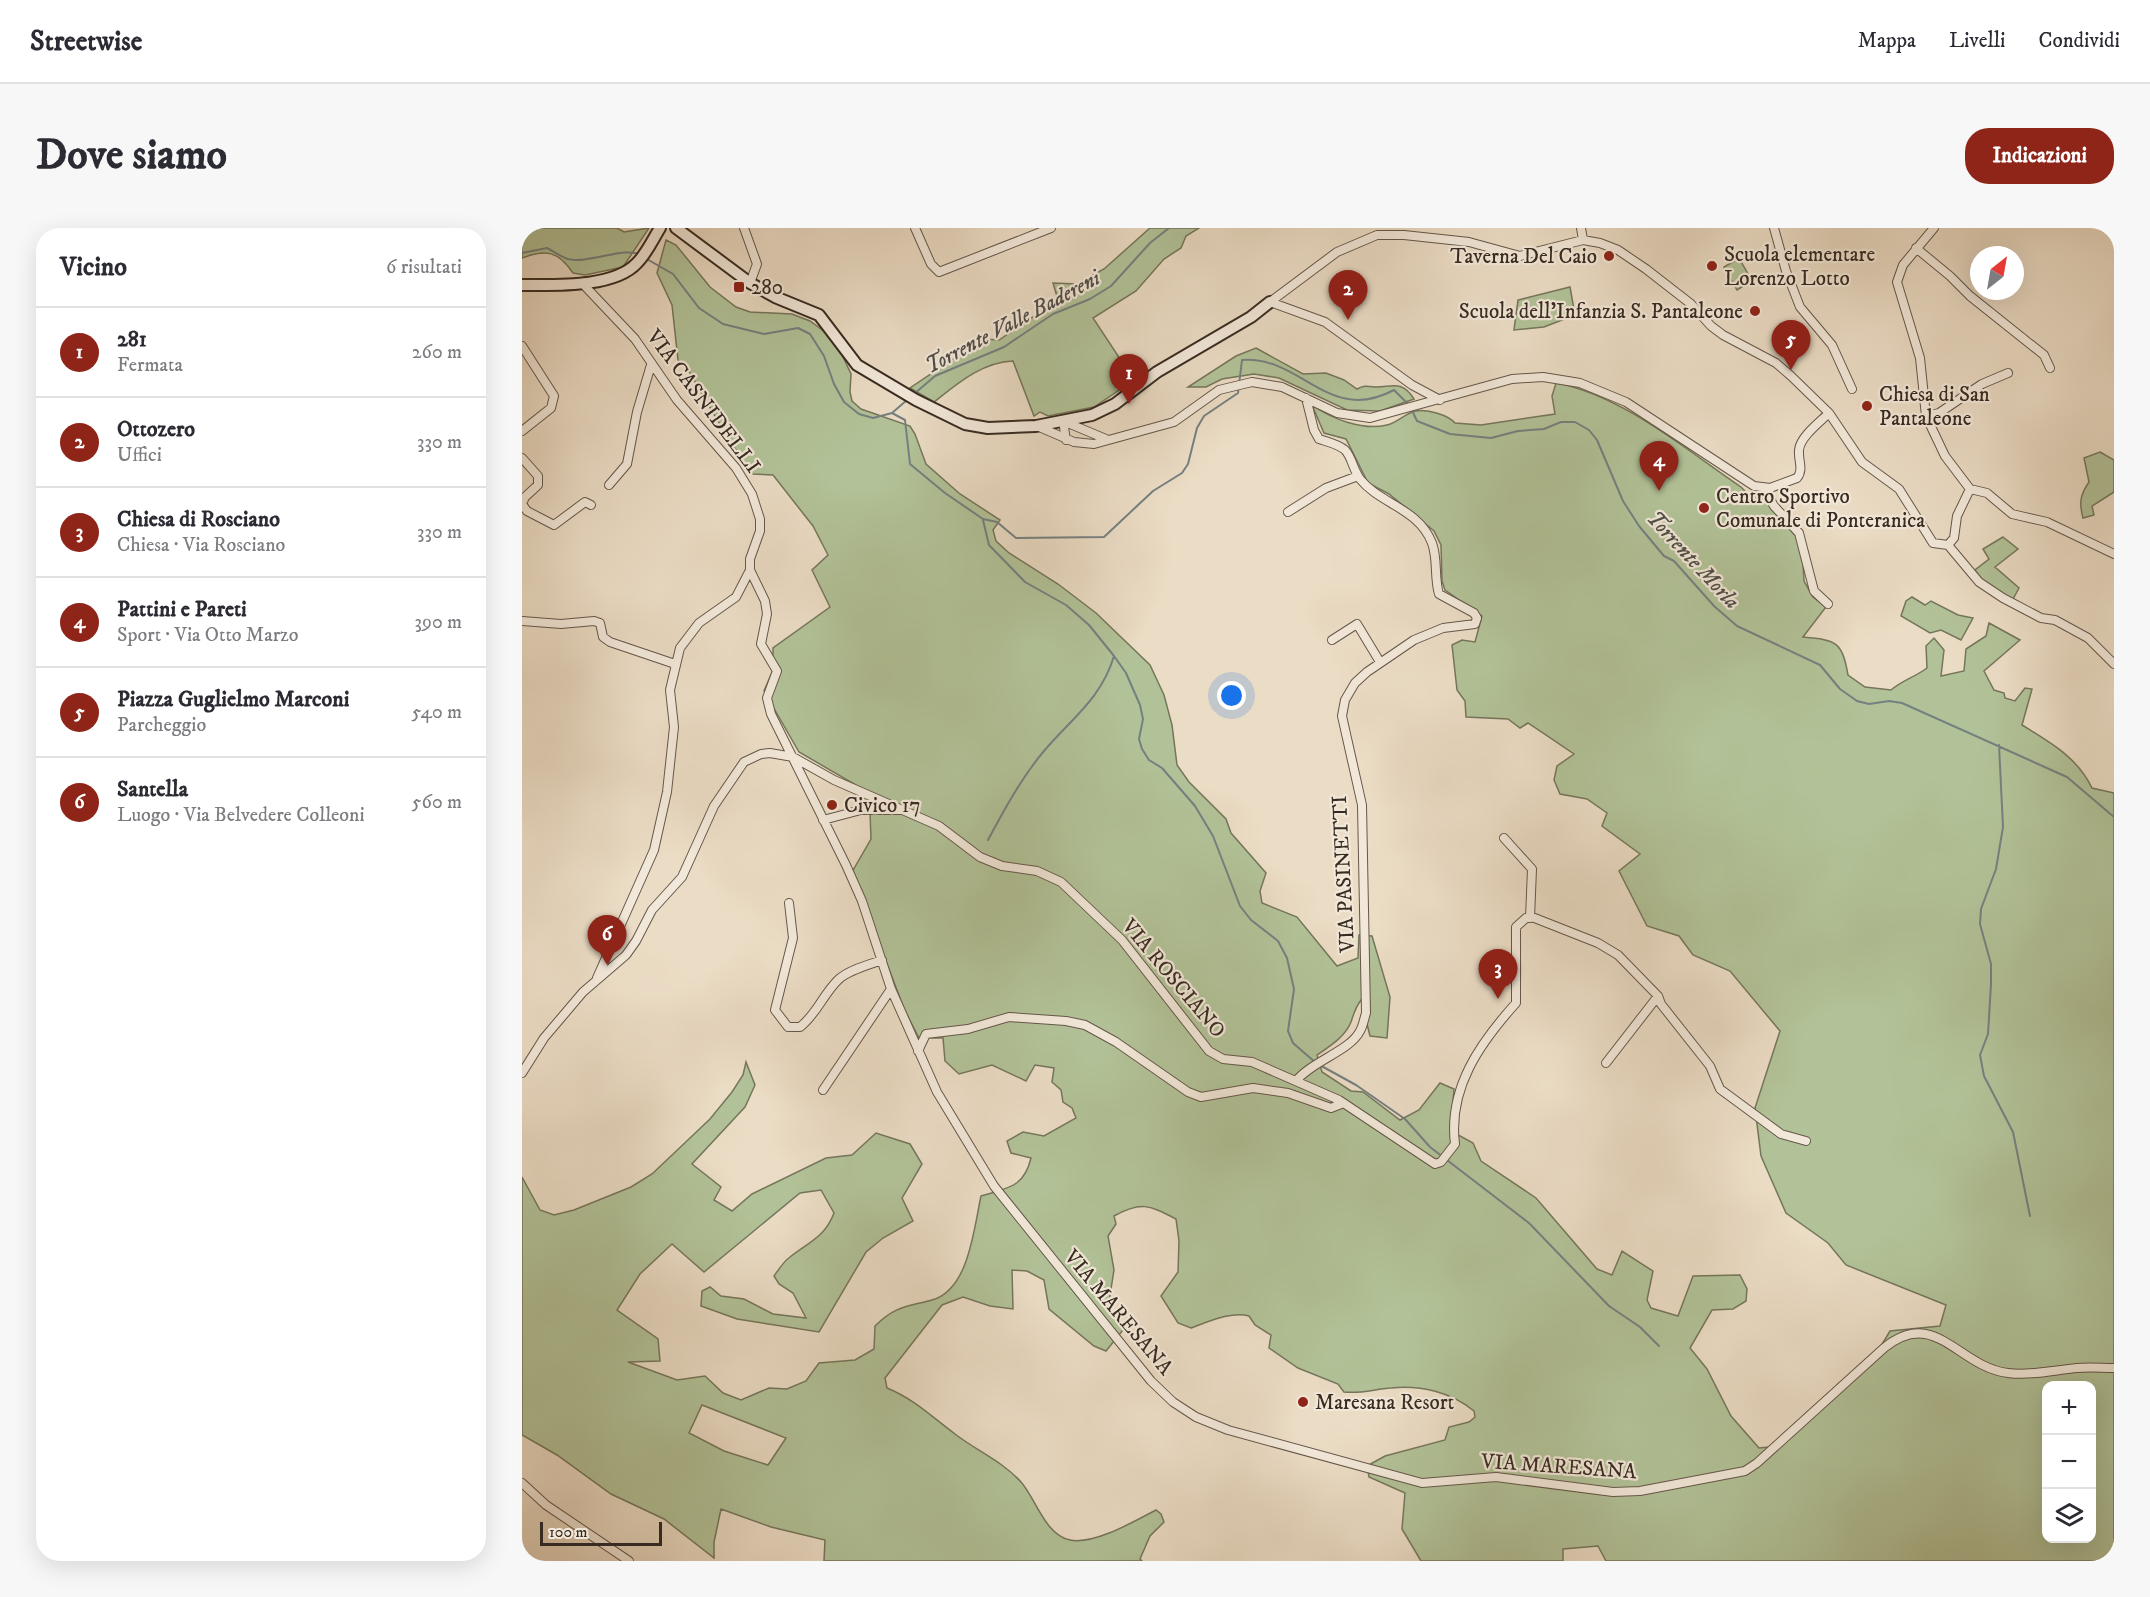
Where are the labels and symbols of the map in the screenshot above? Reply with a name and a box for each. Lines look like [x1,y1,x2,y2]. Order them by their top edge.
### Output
place label: Scuola elementare Lorenzo Lotto [1724,242,1875,292]
place label: Taverna Del Caio [1450,244,1597,270]
north arrow [1970,246,2024,300]
marker: Taverna Del Caio [1602,249,1616,263]
marker: Scuola elementare Lorenzo Lotto [1705,259,1719,273]
water label: Torrente Valle Badereni [920,264,1106,380]
pin: 2 [1328,270,1368,320]
place label: 280 [751,275,783,301]
marker: 280 [732,280,746,294]
place label: Scuola dell'Infanzia S. Pantaleone [1459,299,1743,325]
marker: Scuola dell'Infanzia S. Pantaleone [1748,304,1762,318]
pin: 5 [1772,320,1810,370]
street label: VIA CASNIDELLI [640,324,766,479]
pin: 1 [1110,354,1148,404]
place label: Chiesa di San Pantaleone [1879,382,1990,432]
marker: Chiesa di San Pantaleone [1860,399,1874,413]
pin: 4 [1640,442,1678,491]
place label: Centro Sportivo Comunale di Ponteranica [1716,484,1925,534]
marker: Centro Sportivo Comunale di Ponteranica [1697,501,1711,515]
water label: Torrente Morla [1641,505,1745,615]
your location [1217,681,1246,710]
place label: Civico 17 [844,793,920,819]
street label: VIA PASINETTI [1327,795,1361,954]
marker: Civico 17 [825,798,839,812]
street label: VIA ROSCIANO [1115,913,1231,1043]
pin: 6 [588,916,626,965]
pin: 3 [1478,950,1518,999]
street label: VIA MARESANA [1058,1244,1179,1381]
place label: Maresana Resort [1315,1390,1454,1416]
marker: Maresana Resort [1296,1395,1310,1409]
street label: VIA MARESANA [1479,1449,1638,1485]
scale bar [540,1519,662,1546]

